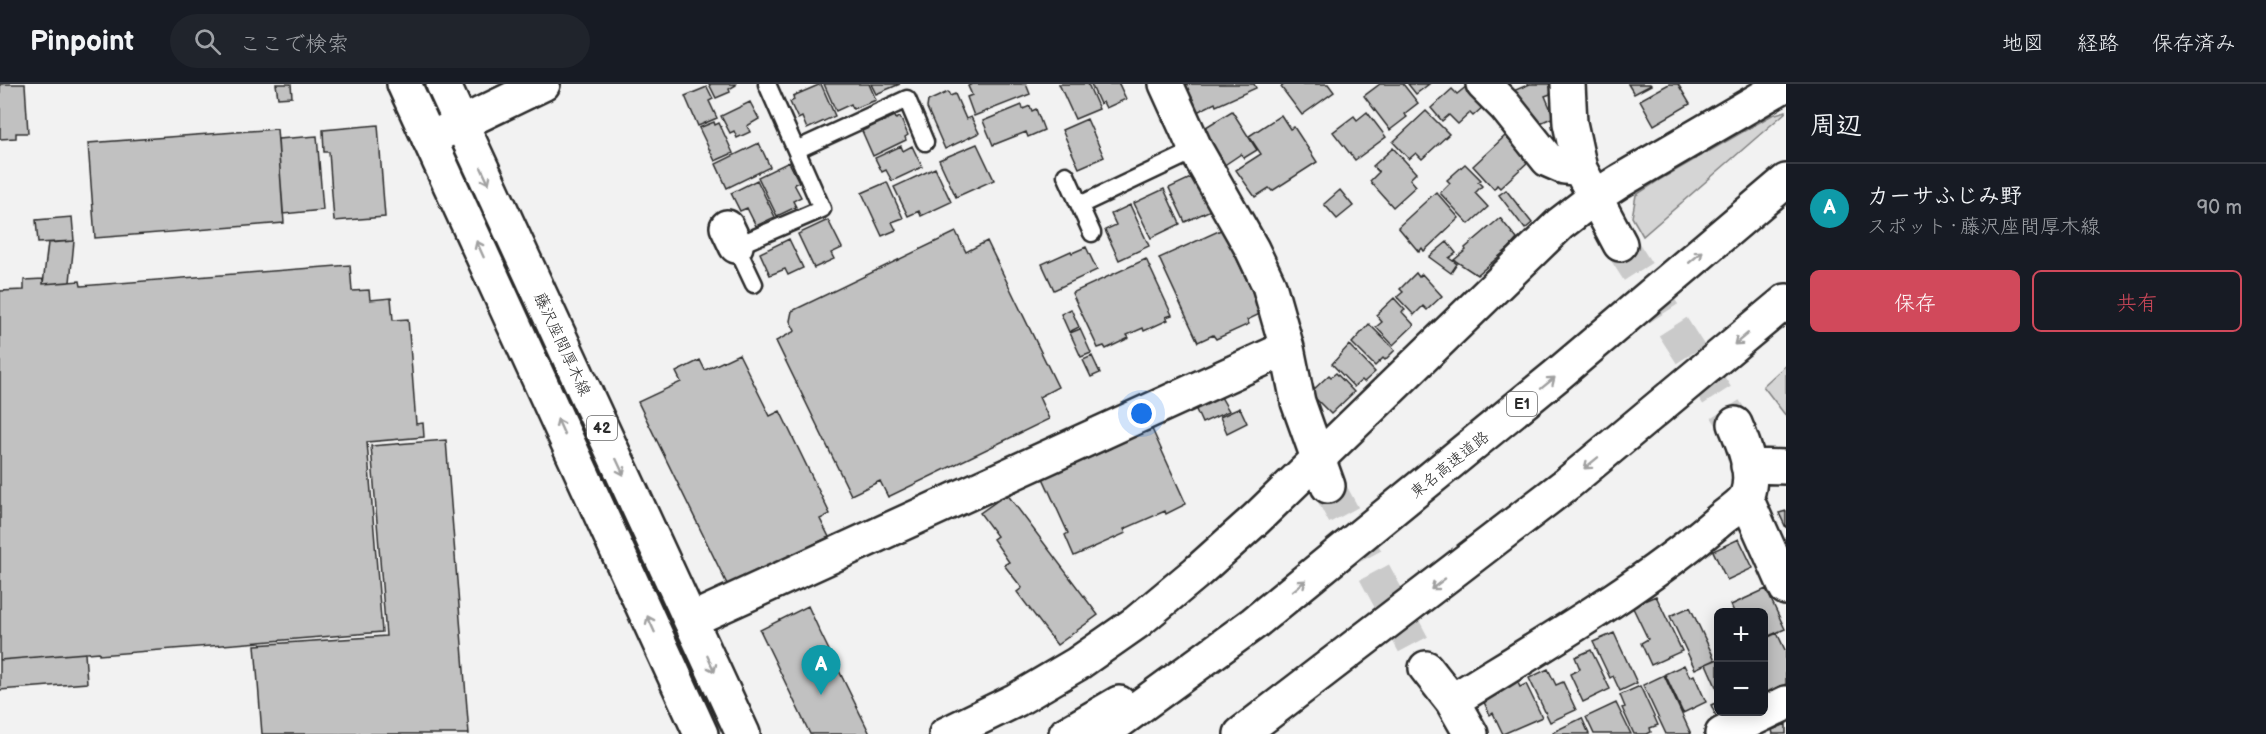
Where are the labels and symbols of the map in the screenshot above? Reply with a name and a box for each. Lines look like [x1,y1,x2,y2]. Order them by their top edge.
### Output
one-way arrow [480,167,492,185]
one-way arrow [474,241,486,259]
one-way arrow [1688,250,1703,264]
street label: 藤沢座間厚木線 [529,290,594,399]
one-way arrow [1734,332,1749,346]
one-way arrow [1539,377,1555,390]
road number: E1 [1507,392,1537,416]
your location [1127,399,1156,428]
road number: 42 [587,416,617,440]
one-way arrow [555,418,566,436]
street label: 東名高速道路 [1407,428,1493,503]
one-way arrow [1583,457,1599,470]
one-way arrow [615,458,627,476]
one-way arrow [1430,577,1446,590]
one-way arrow [1291,579,1306,593]
one-way arrow [644,615,656,633]
pin: A [802,646,840,695]
one-way arrow [705,654,717,672]

